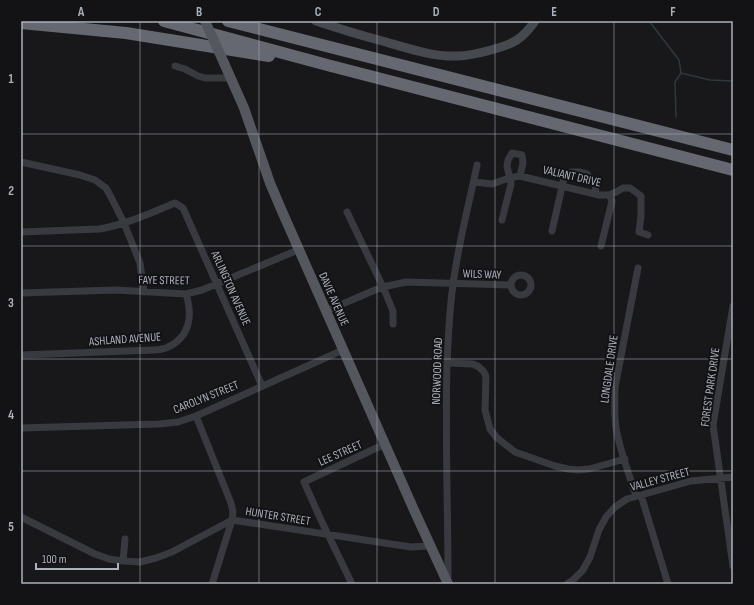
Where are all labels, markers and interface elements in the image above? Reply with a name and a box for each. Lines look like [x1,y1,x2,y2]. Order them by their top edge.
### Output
text: A [77,4,85,20]
text: B [196,4,202,20]
text: C [315,4,322,20]
text: D [433,4,440,20]
text: E [551,4,557,20]
text: F [670,4,676,20]
text: 1 [8,71,14,87]
street label: VALIANT DRIVE [541,163,603,190]
text: 2 [8,183,14,199]
street label: ARLINGTON AVENUE [207,248,254,328]
street label: WILS WAY [462,266,502,283]
street label: DAVIE AVENUE [315,270,352,328]
street label: FAYE STREET [138,273,190,288]
text: 3 [8,295,14,311]
street label: ASHLAND AVENUE [88,329,162,350]
street label: LONGDALE DRIVE [597,334,622,404]
street label: NORWOOD ROAD [429,337,446,405]
street label: FOREST PARK DRIVE [698,346,723,428]
street label: CAROLYN STREET [171,377,241,417]
text: 4 [8,407,14,423]
street label: LEE STREET [316,437,365,470]
street label: VALLEY STREET [629,464,692,495]
street label: HUNTER STREET [244,504,312,529]
text: 5 [8,519,14,535]
scale bar [36,545,118,571]
text: 100 m [42,552,67,567]

